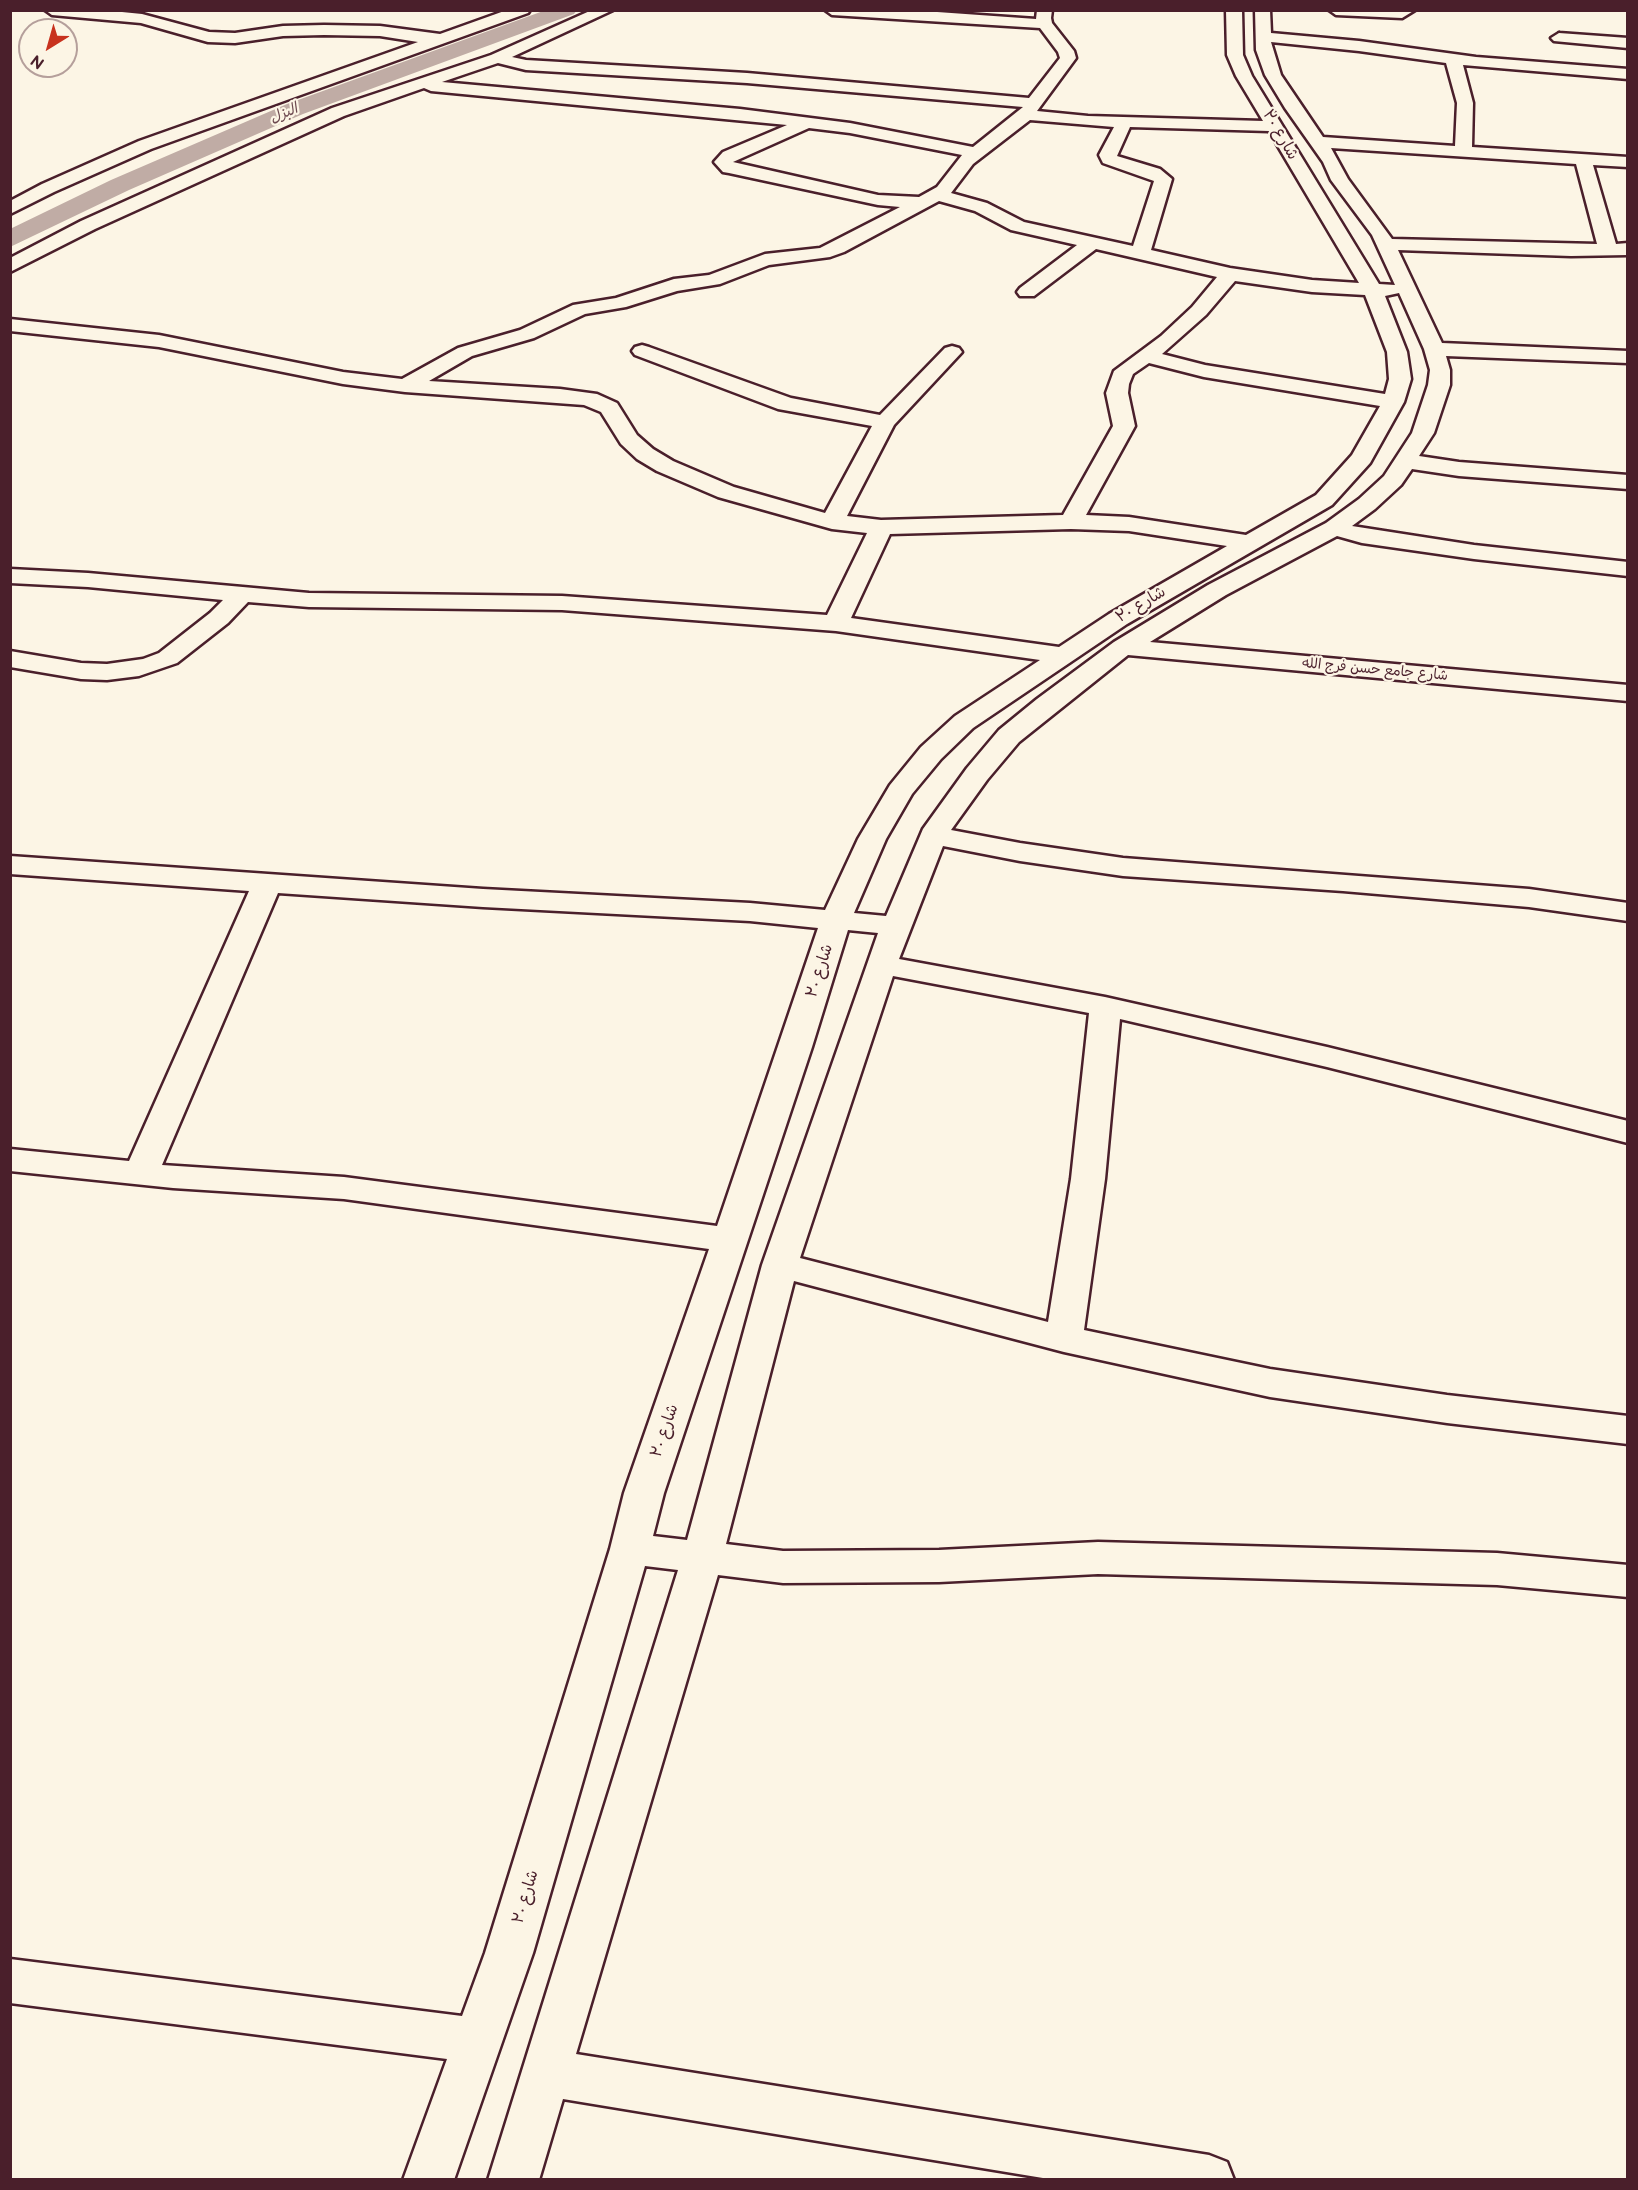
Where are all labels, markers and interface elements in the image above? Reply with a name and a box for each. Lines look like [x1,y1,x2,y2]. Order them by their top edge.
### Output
north arrow [18,18,78,78]
text: N [28,50,49,72]
water label: البزل [267,100,301,128]
street label: شارع ٣٠ [1258,106,1302,164]
street label: شارع ٣٠ [1112,583,1170,627]
street label: شارع جامع حسن فرج الله [1301,655,1449,685]
street label: شارع ٣٠ [802,942,838,1000]
street label: شارع ٣٠ [647,1402,683,1460]
street label: شارع ٣٠ [509,1868,543,1926]

